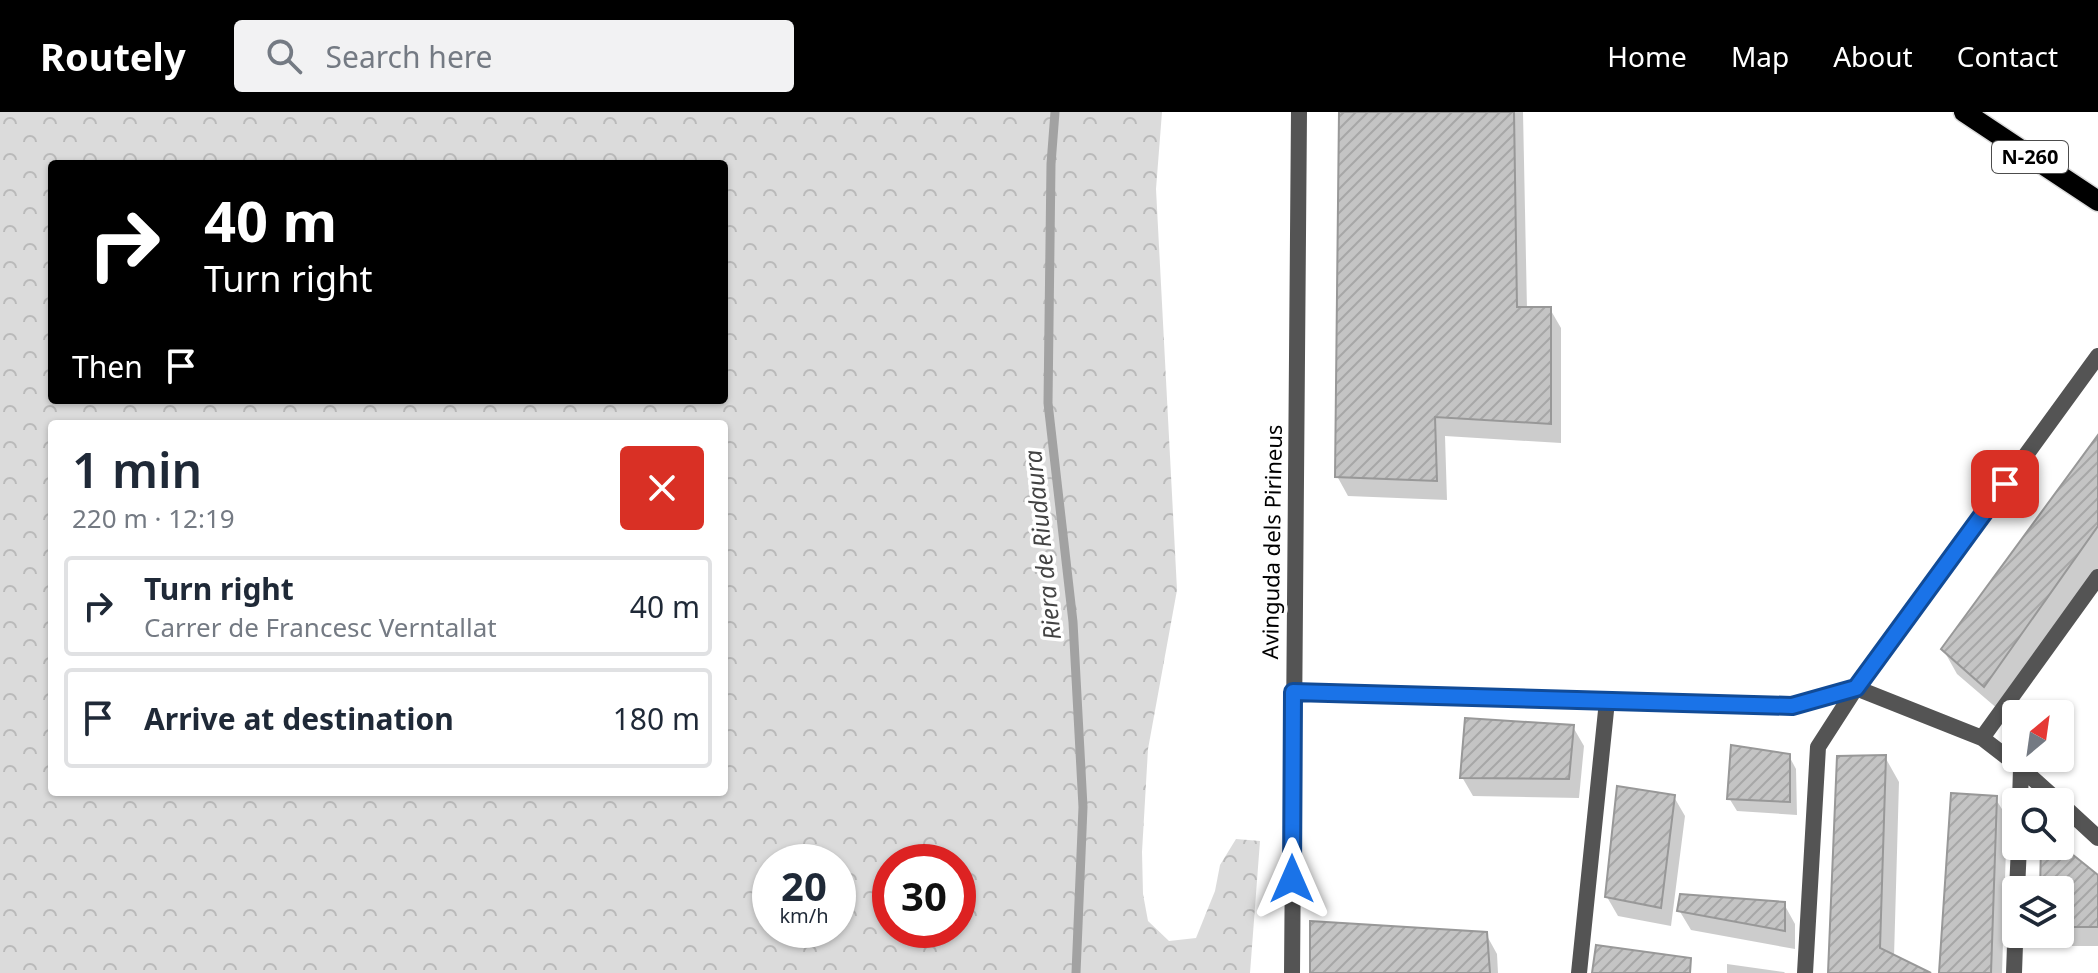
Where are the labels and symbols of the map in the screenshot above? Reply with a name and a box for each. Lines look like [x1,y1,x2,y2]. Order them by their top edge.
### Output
road number: N-260 [1992,141,2068,173]
street label: Avinguda dels Pirineus [1254,424,1288,660]
water label: Riera de Riudaura [1015,448,1068,642]
pin [1971,450,2039,518]
north arrow [2002,700,2074,772]
position arrow [1250,837,1334,921]
speed limit sign: 30 [872,844,976,948]

